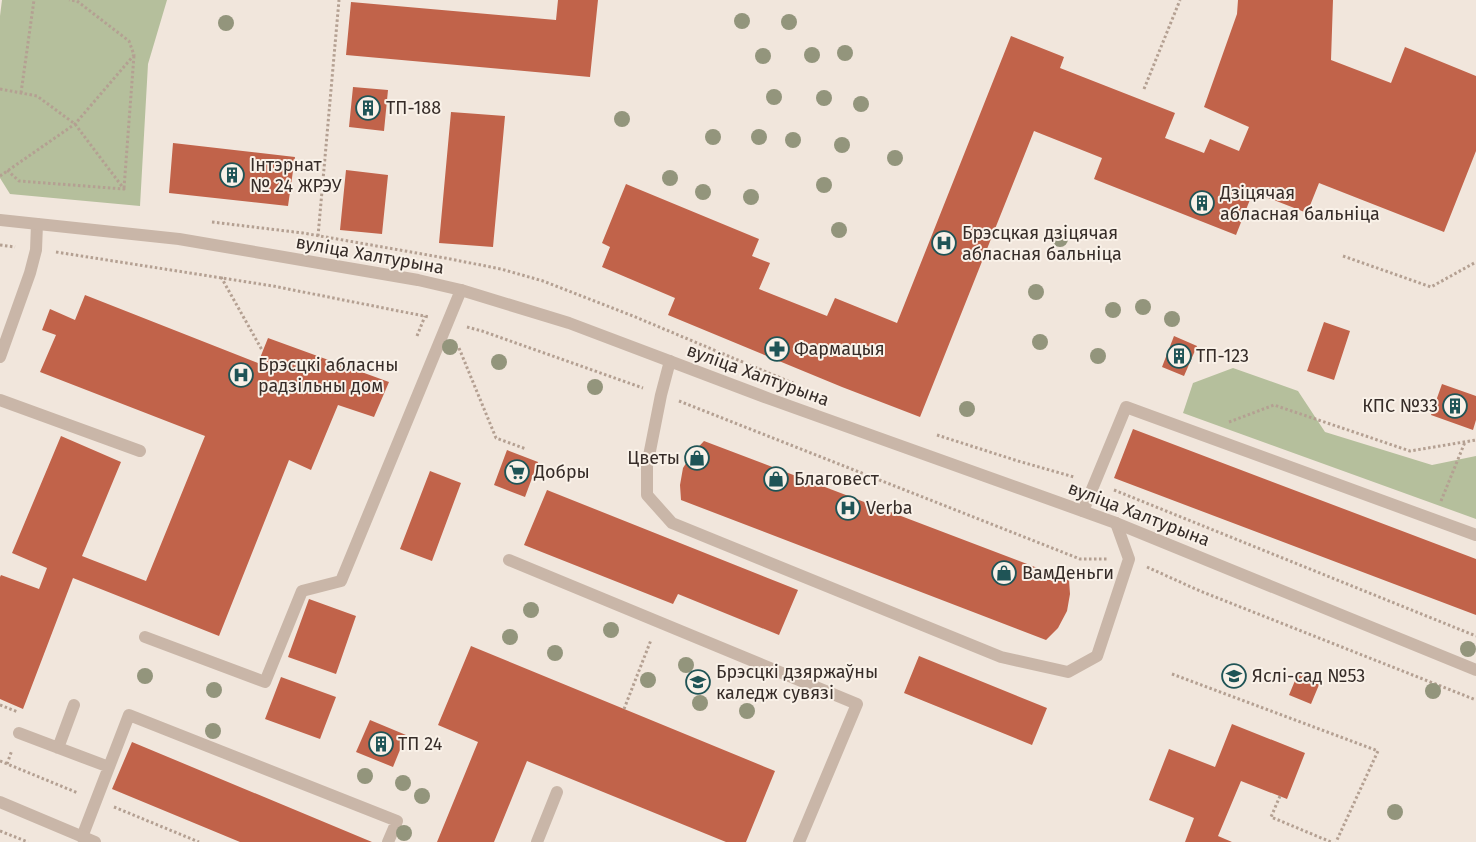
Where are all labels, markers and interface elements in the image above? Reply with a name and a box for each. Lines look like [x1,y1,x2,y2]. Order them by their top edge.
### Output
building icon: ТП-188 [355,95,381,121]
place label: ТП-188 [386,97,441,119]
place label: Інтэрнат № 24 ЖРЭУ [250,154,342,197]
building icon: Інтэрнат № 24 ЖРЭУ [219,162,245,188]
place label: Дзіцячая абласная бальніца [1219,182,1380,225]
building icon: Дзіцячая абласная бальніца [1189,190,1215,216]
place label: Брэсцкая дзіцячая абласная бальніца [962,222,1122,265]
hospital icon: Брэсцкая дзіцячая абласная бальніца [931,230,957,256]
street label: вуліца Халтурына [294,231,446,279]
pharmacy icon: Фармацыя [764,336,790,362]
place label: Фармацыя [794,338,885,360]
street label: вуліца Халтурына [684,339,832,411]
building icon: ТП-123 [1166,343,1192,369]
place label: ТП-123 [1196,345,1249,367]
place label: Брэсцкі абласны радзільны дом [258,354,398,397]
hospital icon: Брэсцкі абласны радзільны дом [228,362,254,388]
building icon: КПС №33 [1442,393,1468,419]
place label: КПС №33 [1362,395,1438,417]
shop icon: Цветы [684,445,710,471]
place label: Цветы [627,447,680,469]
supermarket icon: Добры [504,459,530,485]
place label: Добры [533,461,590,483]
shop icon: Благовест [763,466,789,492]
place label: Благовест [794,468,880,490]
street label: вуліца Халтурына [1065,477,1213,551]
hospital icon: Verba [835,495,861,521]
place label: Verba [866,497,913,519]
shop icon: ВамДеньги [991,560,1017,586]
place label: ВамДеньги [1022,562,1114,584]
place label: Брэсцкі дзяржаўны каледж сувязі [716,661,878,704]
school or university icon: Яслі-сад №53 [1221,663,1247,689]
place label: Яслі-сад №53 [1252,665,1365,687]
school or university icon: Брэсцкі дзяржаўны каледж сувязі [685,669,711,695]
building icon: ТП 24 [368,731,394,757]
place label: ТП 24 [398,733,443,755]

